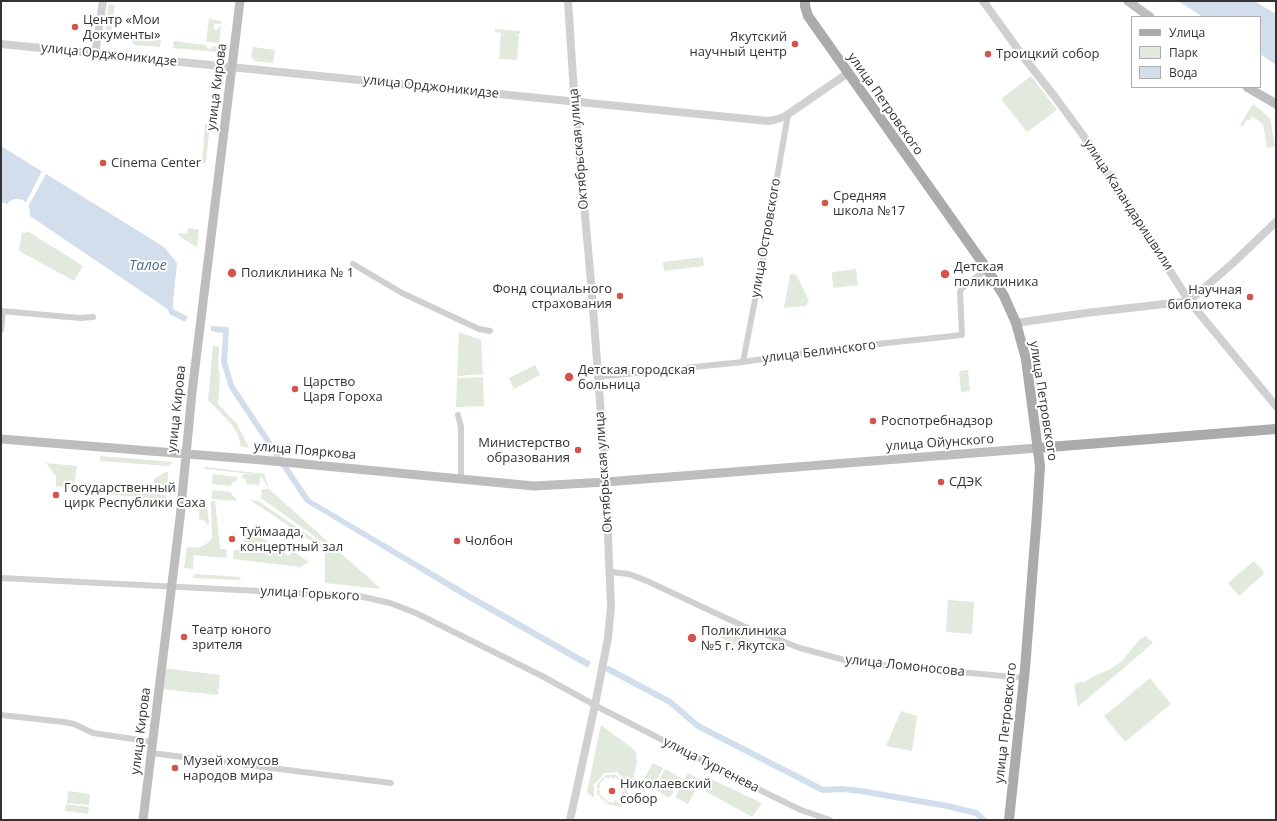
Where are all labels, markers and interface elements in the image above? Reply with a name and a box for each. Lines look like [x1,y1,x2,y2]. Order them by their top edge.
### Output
place label: Центр «Мои Документы» [83,12,161,43]
legend [1131,16,1261,88]
marker: Центр «Мои Документы» [70,22,80,32]
text: Улица [1169,24,1205,41]
place label: Якутский научный центр [690,29,787,60]
marker: Якутский научный центр [790,39,800,49]
street label: улица Орджоникидзе [40,40,178,70]
street label: улица Кирова [204,43,230,131]
text: Парк [1169,44,1198,61]
place label: Троицкий собор [996,46,1100,62]
marker: Троицкий собор [983,49,993,59]
street label: улица Петровского [844,50,926,158]
text: Вода [1169,64,1198,81]
street label: улица Орджоникидзе [362,72,500,102]
street label: Октябрьская улица [566,88,592,210]
street label: улица Каландаришвили [1080,137,1176,273]
place label: Cinema Center [111,155,201,171]
marker: Cinema Center [98,158,108,168]
street label: улица Островского [748,177,784,299]
place label: Средняя школа №17 [833,188,905,219]
marker: Средняя школа №17 [820,198,830,208]
water label: Талое [129,258,167,274]
place label: Детская поликлиника [954,259,1038,290]
place label: Поликлиника № 1 [241,265,354,281]
marker: Поликлиника № 1 [226,267,238,279]
marker: Детская поликлиника [939,268,951,280]
place label: Фонд социального страхования [492,281,612,312]
place label: Научная библиотека [1167,282,1242,313]
marker: Фонд социального страхования [615,291,625,301]
marker: Научная библиотека [1245,292,1255,302]
street label: улица Белинского [761,337,877,367]
street label: улица Петровского [1026,340,1060,462]
place label: Детская городская больница [578,362,695,393]
street label: улица Кирова [165,365,189,453]
marker: Детская городская больница [563,371,575,383]
place label: Царство Царя Гороха [303,374,383,405]
marker: Царство Царя Гороха [290,384,300,394]
street label: Октябрьская улица [592,411,616,533]
place label: Роспотребнадзор [881,413,993,429]
marker: Роспотребнадзор [868,416,878,426]
street label: улица Ойунского [885,431,995,455]
place label: Министерство образования [478,435,570,466]
street label: улица Пояркова [253,439,357,463]
marker: Министерство образования [573,445,583,455]
place label: СДЭК [949,474,982,490]
marker: СДЭК [936,477,946,487]
place label: Государственный цирк Республики Саха [64,480,206,511]
marker: Государственный цирк Республики Саха [51,490,61,500]
place label: Туймаада, концертный зал [240,524,343,555]
place label: Чолбон [465,533,513,549]
marker: Туймаада, концертный зал [227,534,237,544]
marker: Чолбон [452,536,462,546]
street label: улица Горького [260,584,360,604]
place label: Театр юного зрителя [192,622,271,653]
place label: Поликлиника №5 г. Якутска [701,623,787,654]
marker: Театр юного зрителя [179,632,189,642]
marker: Поликлиника №5 г. Якутска [686,632,698,644]
street label: улица Ломоносова [844,652,966,680]
street label: улица Петровского [992,662,1020,784]
street label: улица Кирова [128,687,154,775]
street label: улица Тургенева [660,734,762,796]
place label: Музей хомусов народов мира [183,753,279,784]
marker: Музей хомусов народов мира [170,763,180,773]
place label: Николаевский собор [620,776,711,807]
marker: Николаевский собор [607,786,617,796]

